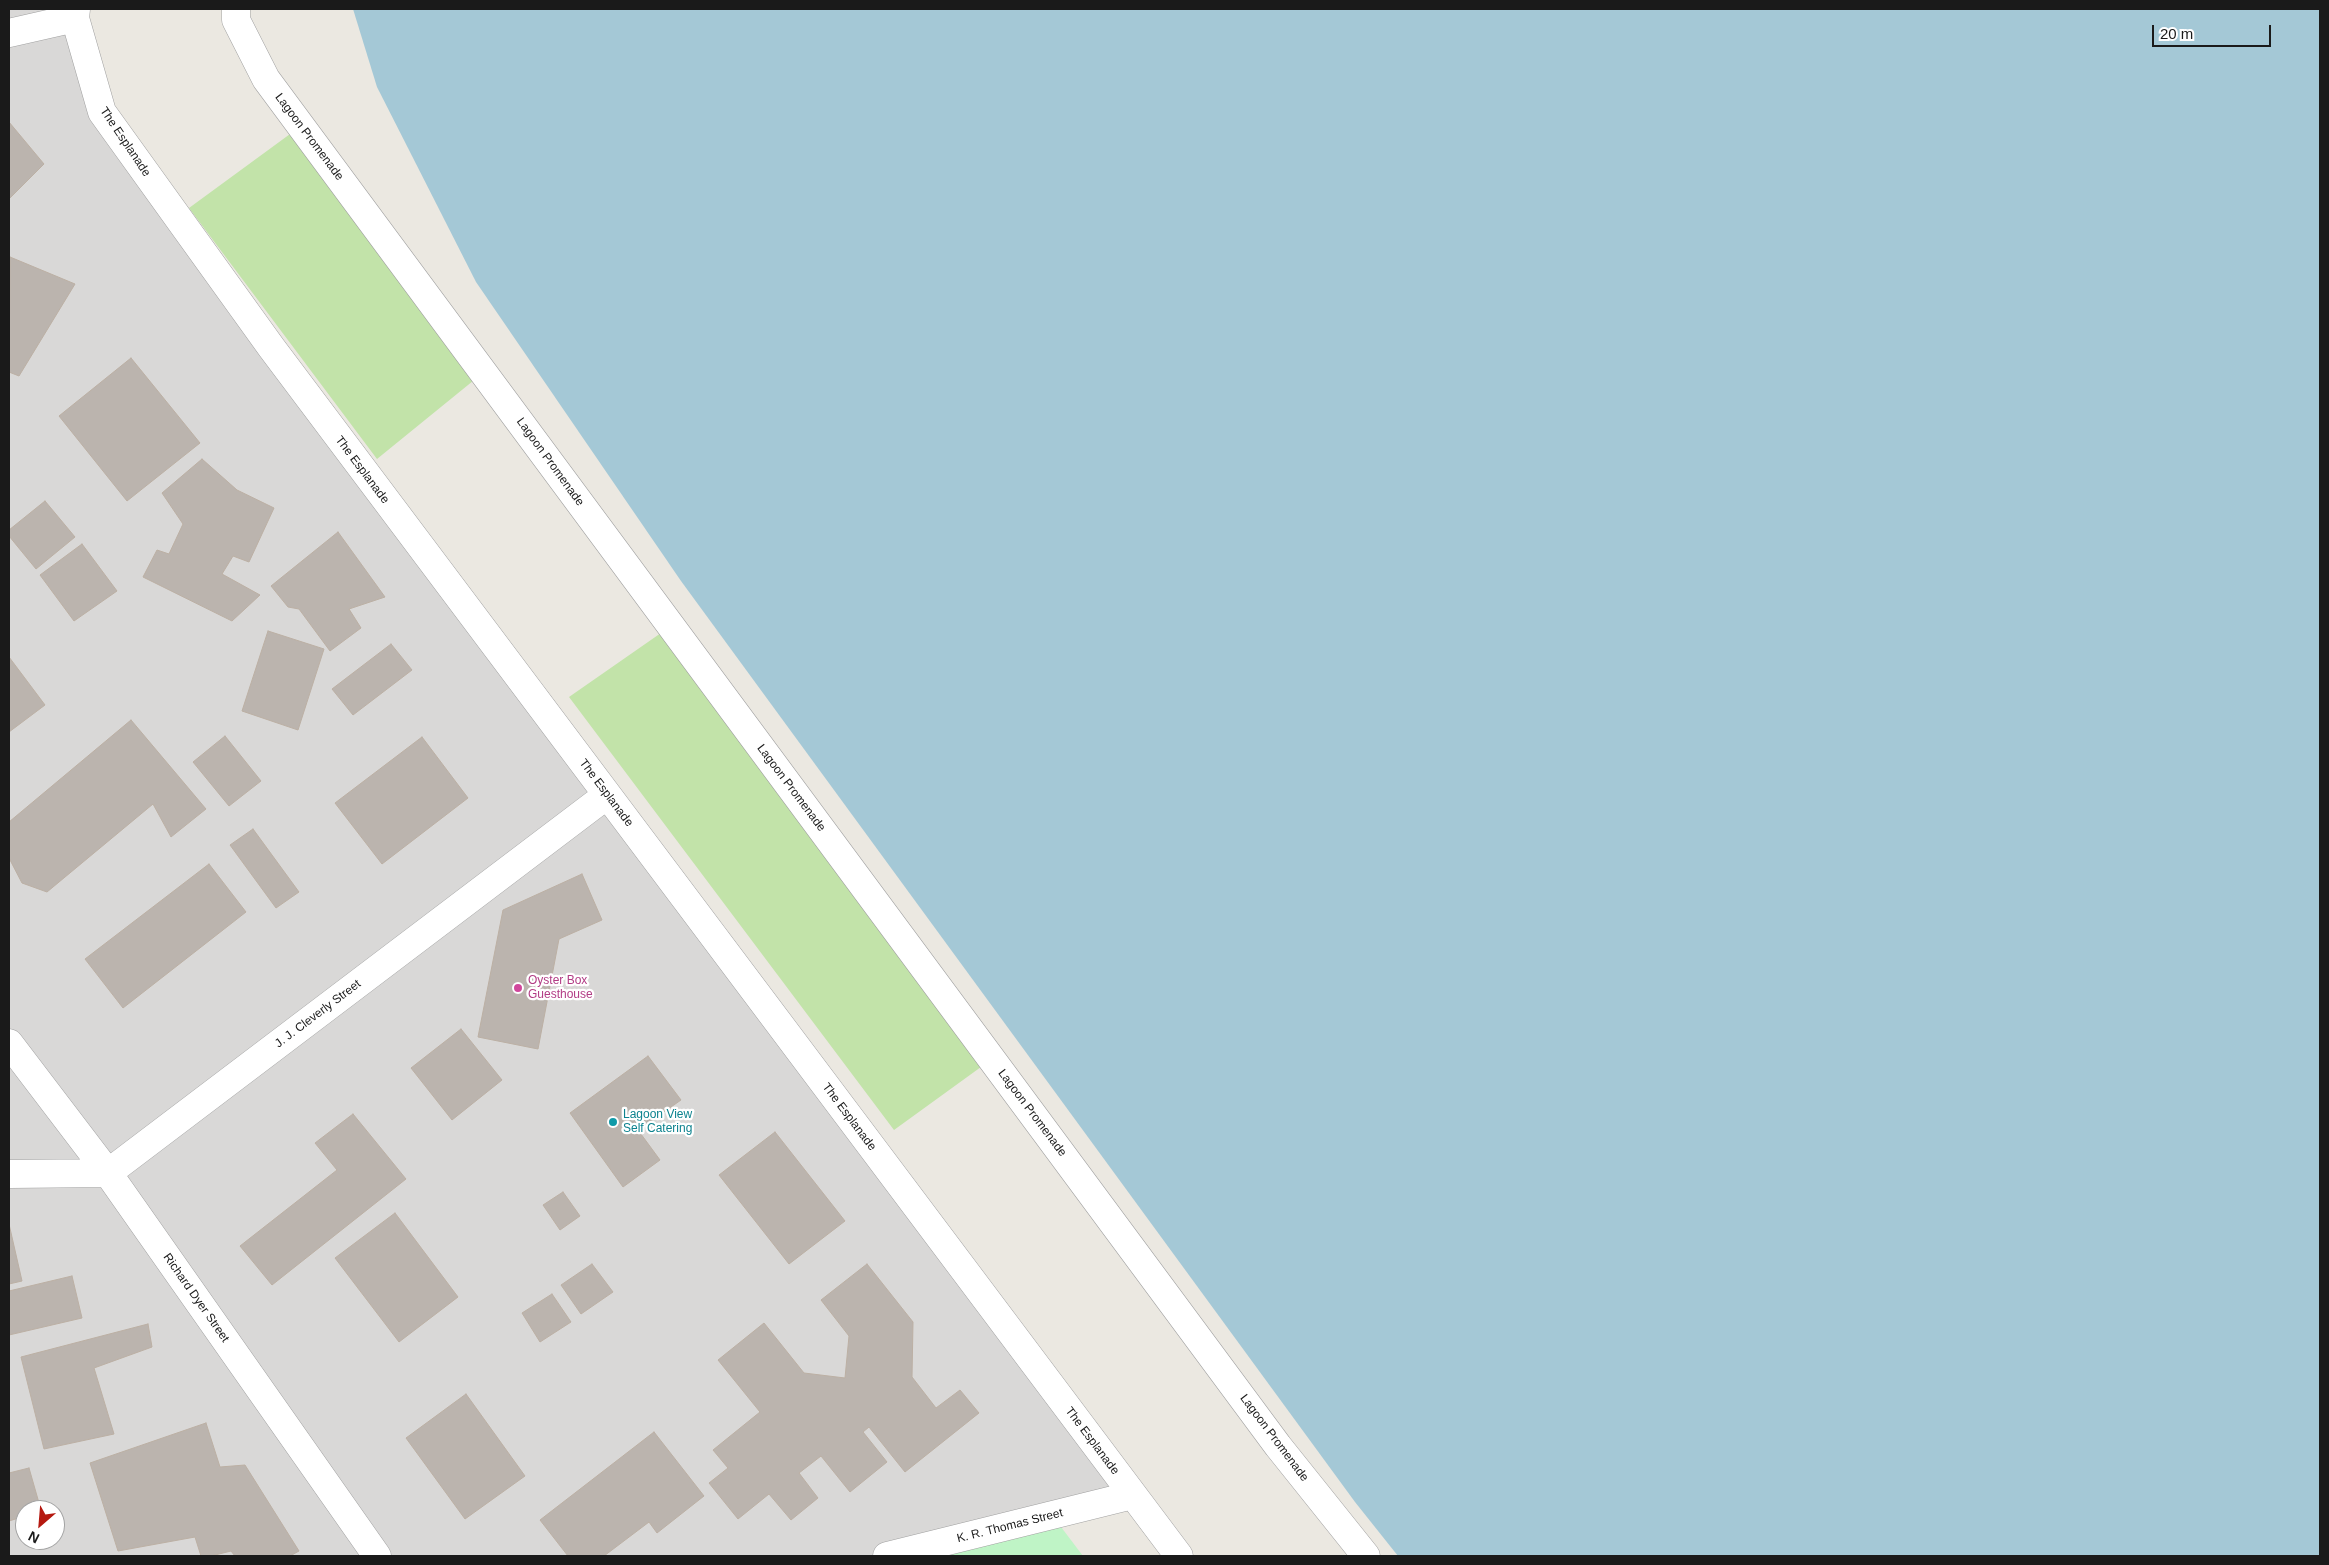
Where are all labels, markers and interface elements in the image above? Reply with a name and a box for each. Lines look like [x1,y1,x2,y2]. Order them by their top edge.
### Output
scale bar [2154,15,2273,47]
text: 20 m [2160,25,2193,42]
street label: Lagoon Promenade [272,91,346,183]
street label: The Esplanade [96,105,154,179]
street label: Lagoon Promenade [513,415,587,509]
street label: The Esplanade [332,433,392,507]
street label: Lagoon Promenade [754,742,828,834]
street label: The Esplanade [576,756,636,830]
place label: Oyster Box Guesthouse [528,974,593,1002]
street label: J. J. Cleverly Street [272,977,364,1051]
marker: Oyster Box Guesthouse [512,982,524,994]
street label: Lagoon Promenade [995,1067,1069,1159]
street label: The Esplanade [819,1080,879,1154]
place label: Lagoon View Self Catering [623,1108,692,1136]
marker: Lagoon View Self Catering [607,1116,619,1128]
street label: Richard Dyer Street [160,1251,232,1345]
street label: Lagoon Promenade [1237,1392,1311,1484]
street label: The Esplanade [1062,1404,1122,1478]
north arrow [15,1500,65,1550]
street label: K. R. Thomas Street [956,1506,1064,1546]
text: N [26,1528,42,1547]

